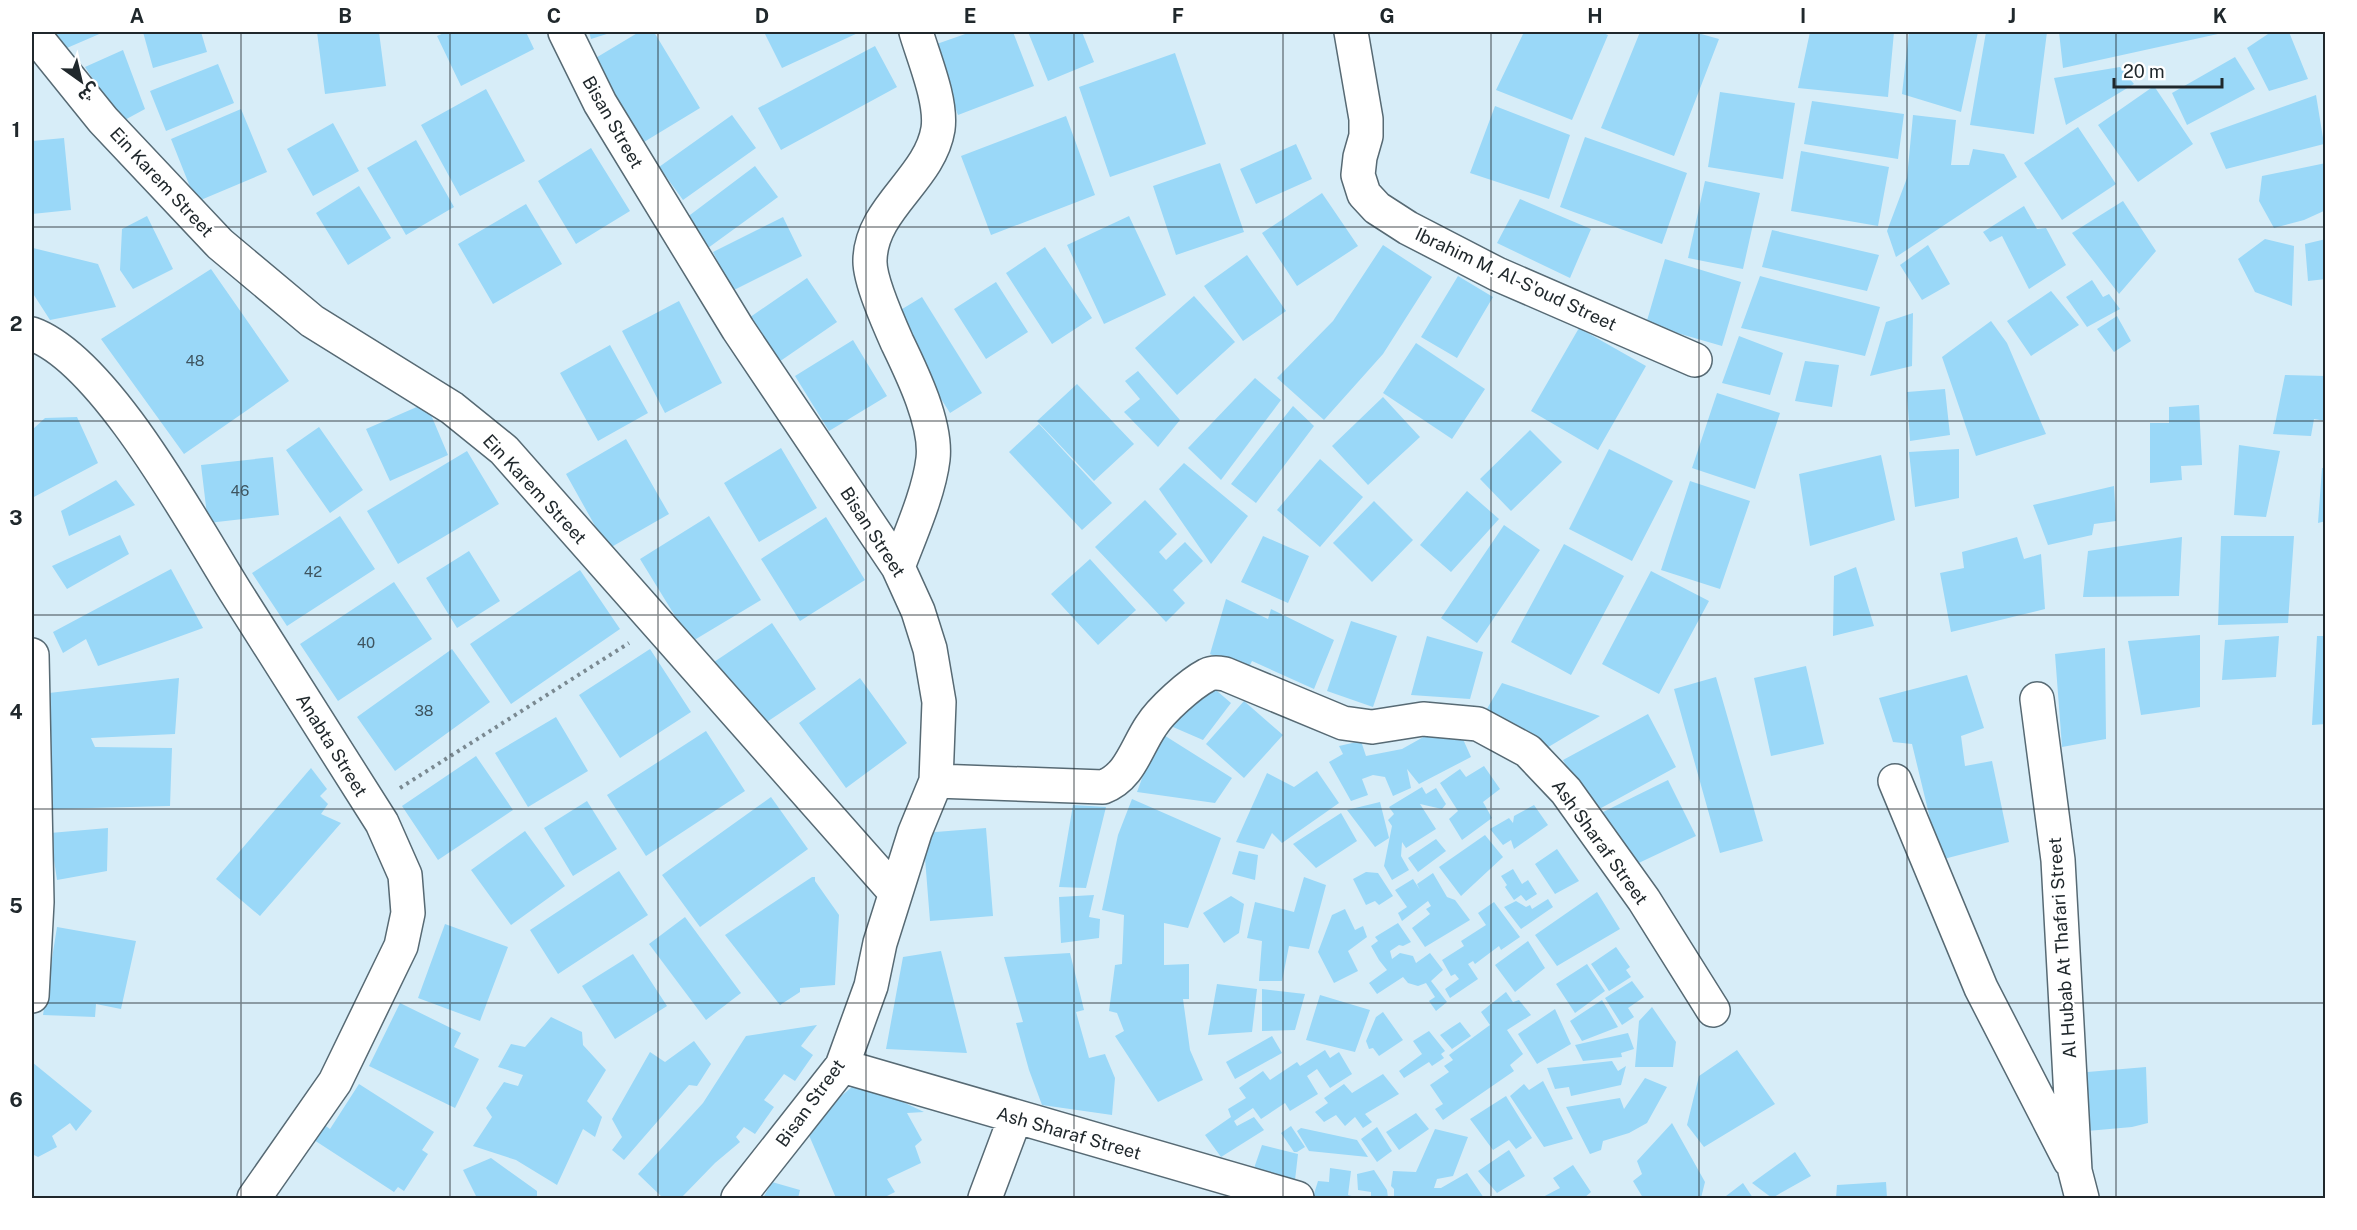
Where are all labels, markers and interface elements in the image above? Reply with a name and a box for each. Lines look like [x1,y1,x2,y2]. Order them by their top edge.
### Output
text: A [130,4,144,28]
text: B [338,4,352,28]
text: C [547,4,561,28]
text: D [755,4,769,28]
text: E [964,4,976,28]
text: F [1172,4,1184,28]
text: G [1379,4,1395,28]
text: H [1587,4,1603,28]
text: I [1800,4,1806,28]
text: J [2008,4,2016,28]
text: K [2213,4,2227,28]
north arrow [51,51,111,111]
scale bar [2114,51,2222,89]
text: 20 m [2123,61,2165,82]
street label: Bisan Street [578,72,648,172]
text: ش [75,79,104,107]
text: 1 [12,118,20,142]
street label: Ein Karem Street [106,123,218,241]
street label: Ibrahim M. Al-S'oud Street [1412,223,1620,335]
text: 2 [10,312,22,336]
house number: 48 [185,352,205,369]
street label: Ein Karem Street [479,430,591,548]
house number: 46 [231,482,249,499]
street label: Bisan Street [836,483,910,581]
text: 3 [9,506,23,530]
house number: 42 [304,563,322,580]
house number: 40 [357,634,375,651]
street label: Anabta Street [292,690,372,800]
text: 4 [9,700,23,724]
house number: 38 [414,702,434,719]
street label: Ash Sharaf Street [1548,775,1652,909]
street label: Al Hubab At Thafari Street [2044,837,2080,1059]
text: 5 [9,894,23,918]
street label: Bisan Street [771,1055,849,1151]
text: 6 [9,1088,23,1112]
street label: Ash Sharaf Street [994,1102,1144,1164]

